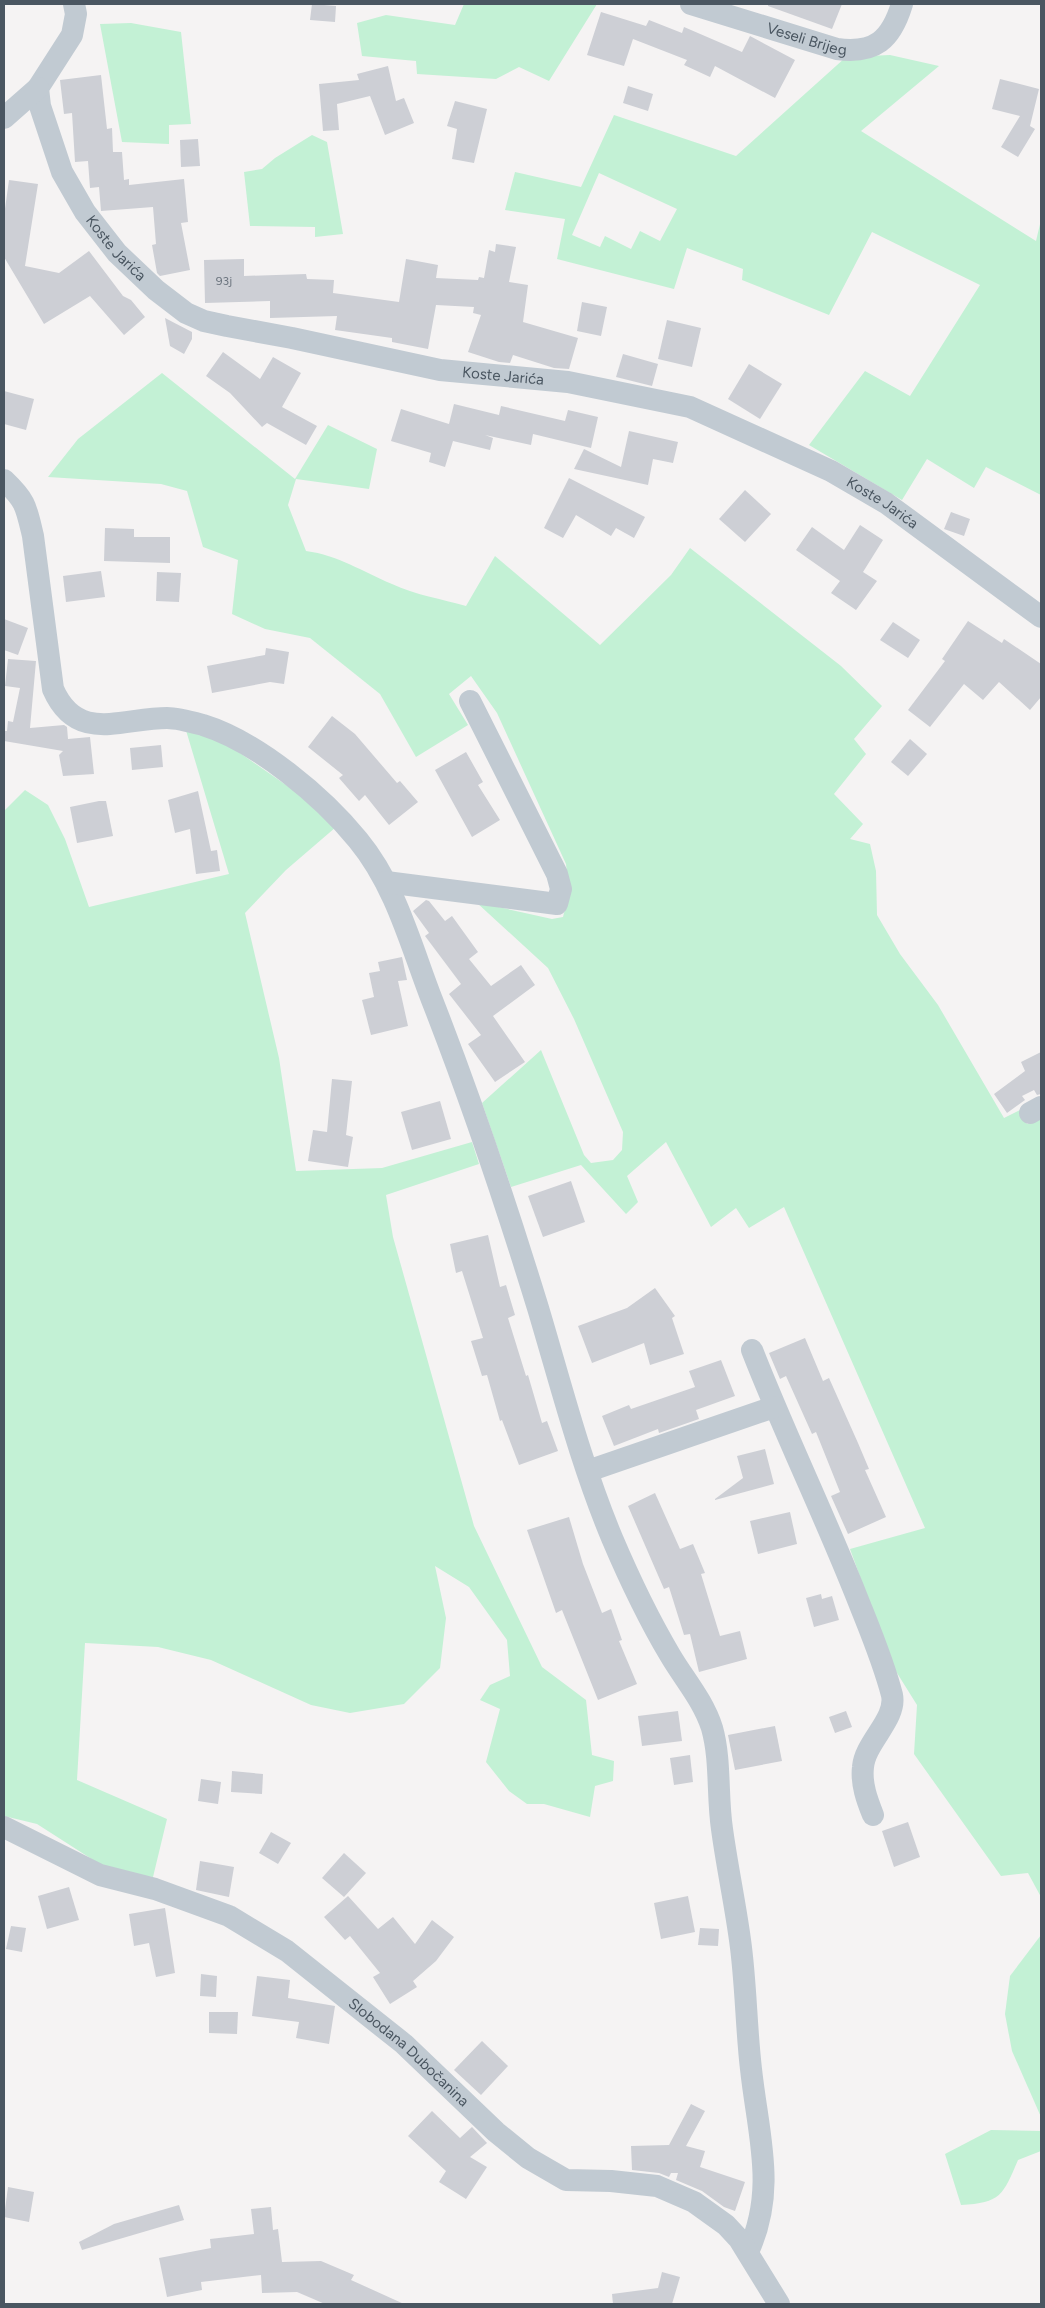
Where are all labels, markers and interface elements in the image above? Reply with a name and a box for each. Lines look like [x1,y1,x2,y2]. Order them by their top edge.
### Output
street label: Veseli Brijeg [765,19,847,59]
street label: Koste Jarića [82,212,150,285]
house number: 93j [216,274,232,288]
street label: Koste Jarića [461,363,545,389]
street label: Koste Jarića [843,473,922,533]
street label: Slobodana Dubočanina [345,1994,473,2110]

